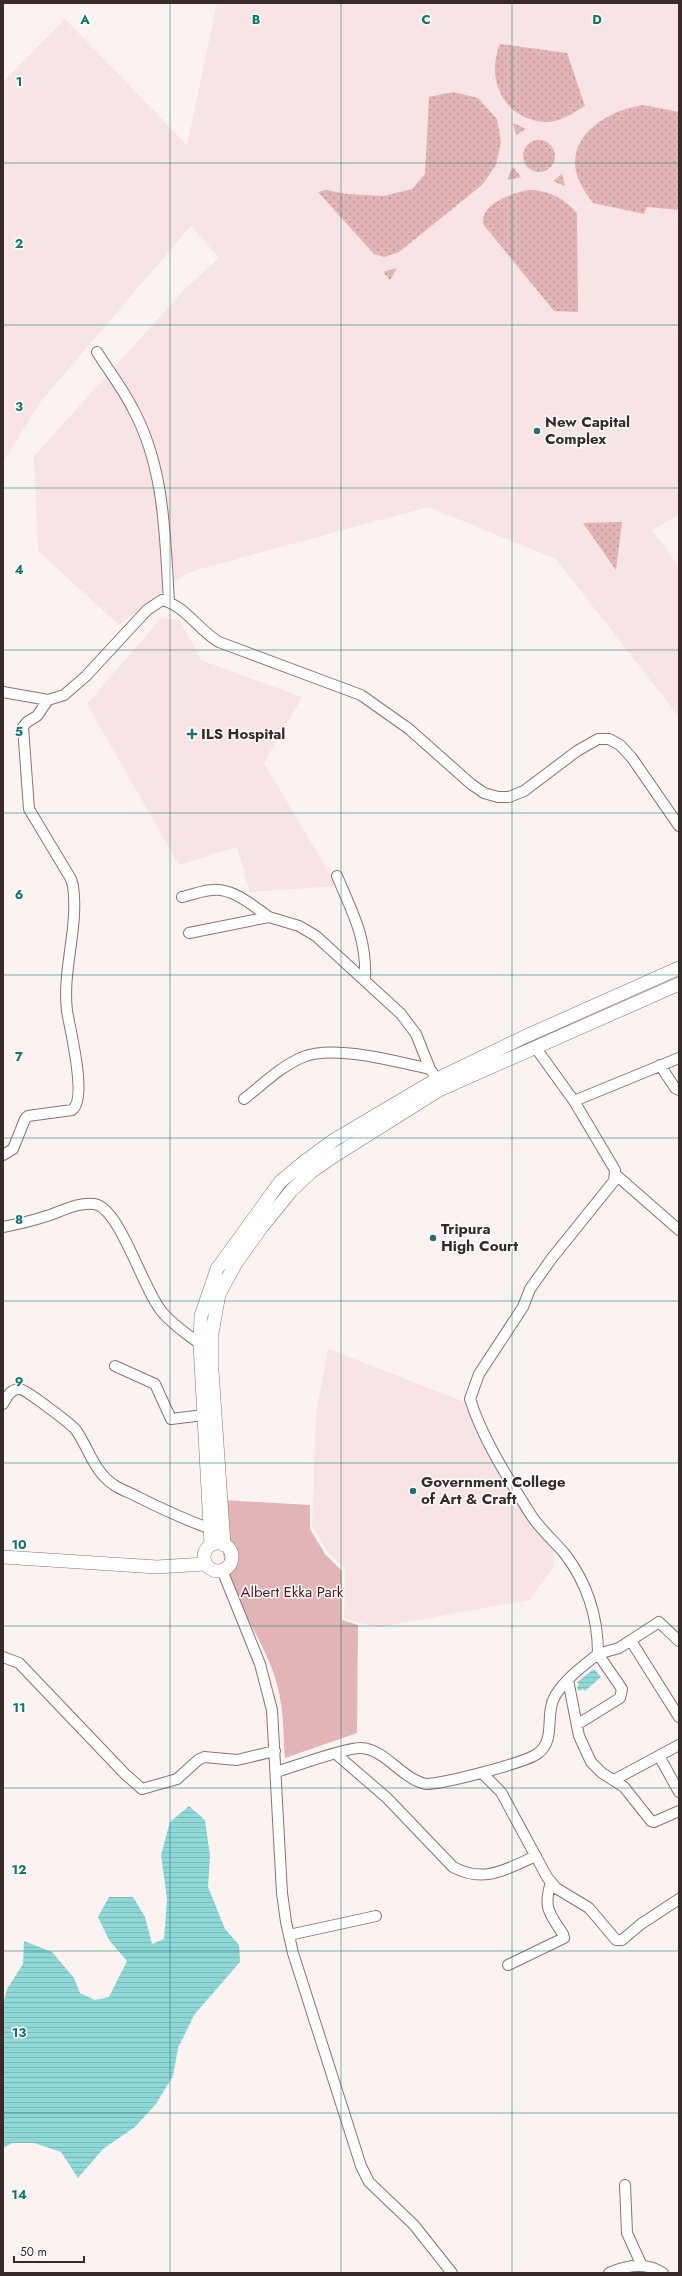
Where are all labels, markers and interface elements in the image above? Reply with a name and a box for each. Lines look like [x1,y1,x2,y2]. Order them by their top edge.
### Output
text: A [79,10,90,29]
text: B [252,10,261,29]
text: C [421,10,431,29]
text: D [592,10,602,29]
text: 1 [16,72,22,91]
text: 2 [15,234,23,253]
text: 3 [15,397,23,416]
place label: New Capital Complex [545,411,630,450]
marker: New Capital Complex [532,426,542,436]
text: 4 [14,560,24,579]
text: 5 [15,722,23,741]
place label: ILS Hospital [201,723,285,745]
marker: ILS Hospital [186,728,198,740]
text: 6 [15,885,24,904]
text: 7 [15,1047,23,1066]
text: 8 [15,1210,23,1229]
place label: Tripura High Court [441,1218,518,1257]
marker: Tripura High Court [428,1233,438,1243]
text: 9 [15,1372,24,1391]
place label: Government College of Art & Craft [421,1471,566,1510]
marker: Government College of Art & Craft [408,1486,418,1496]
text: 10 [11,1535,27,1554]
park label: Albert Ekka Park [241,1581,344,1603]
text: 11 [12,1698,26,1717]
text: 12 [11,1860,27,1879]
text: 13 [12,2023,26,2042]
text: 14 [11,2185,27,2204]
scale bar [14,2238,84,2264]
text: 50 m [20,2243,47,2261]

